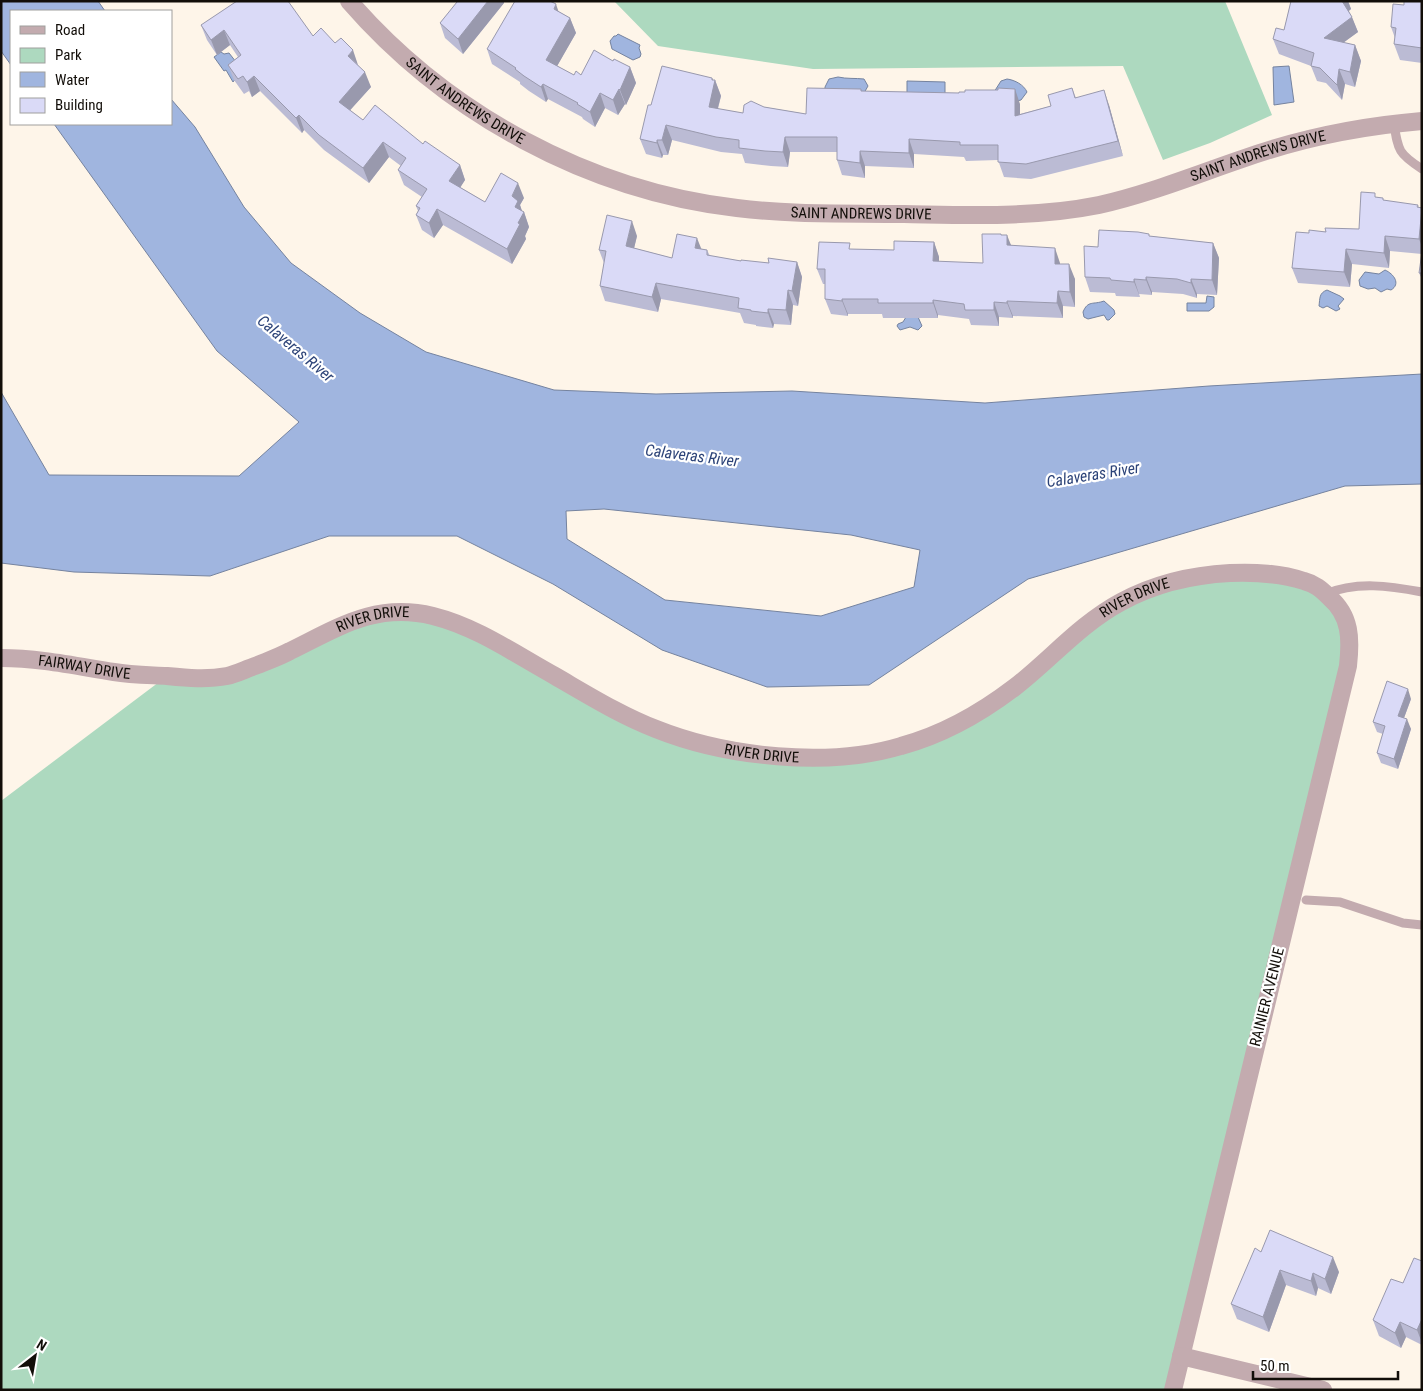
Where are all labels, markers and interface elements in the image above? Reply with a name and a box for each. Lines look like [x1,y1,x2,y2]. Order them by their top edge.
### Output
legend [10,10,172,125]
text: Road [55,21,85,39]
text: Park [55,46,82,64]
street label: SAINT ANDREWS DRIVE [402,53,528,148]
text: Water [55,71,90,89]
text: Building [55,96,103,114]
street label: SAINT ANDREWS DRIVE [1188,127,1327,186]
street label: SAINT ANDREWS DRIVE [790,203,932,223]
water label: Calaveras River [254,311,339,387]
water label: Calaveras River [644,440,741,471]
water label: Calaveras River [1045,458,1142,491]
street label: RIVER DRIVE [1096,574,1172,622]
street label: RIVER DRIVE [333,603,410,636]
street label: FAIRWAY DRIVE [37,651,131,683]
street label: RIVER DRIVE [723,740,800,766]
street label: RAINIER AVENUE [1246,946,1288,1048]
north arrow [10,1331,60,1381]
text: N [34,1336,49,1354]
scale bar [1253,1348,1398,1380]
text: 50 m [1260,1357,1290,1375]

